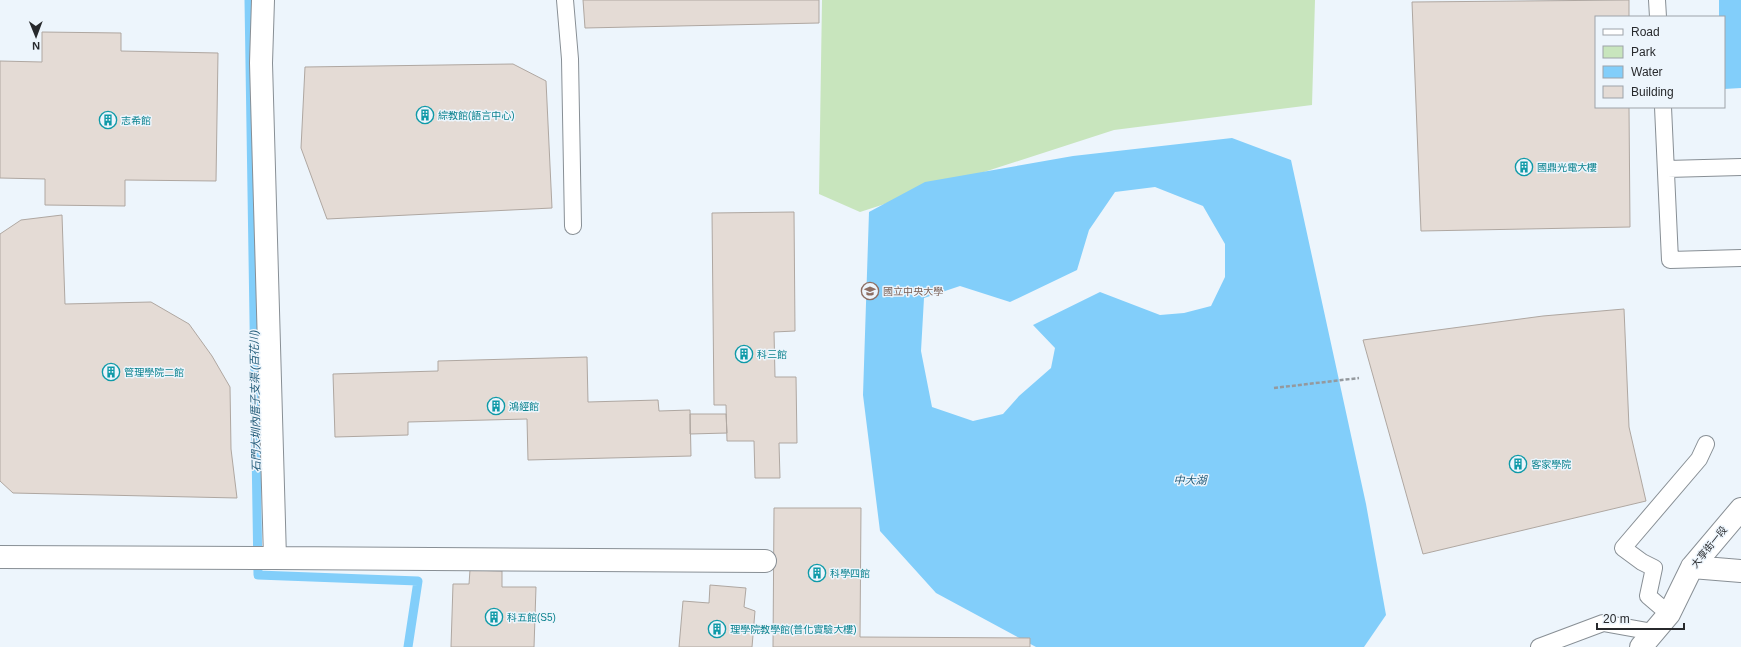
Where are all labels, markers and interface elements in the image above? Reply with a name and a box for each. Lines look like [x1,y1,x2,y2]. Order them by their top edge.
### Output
north arrow [16,16,56,56]
legend [1595,16,1725,108]
text: Road [1631,25,1660,39]
text: N [32,40,40,52]
text: Park [1631,45,1657,59]
text: Water [1631,65,1663,79]
text: Building [1631,85,1674,99]
building icon: 綜教館(語言中心) [415,105,435,125]
building icon: 志希館 [98,110,118,130]
place label: 綜教館(語言中心) [438,110,515,121]
place label: 志希館 [121,115,151,126]
building icon: 國鼎光電大樓 [1514,157,1534,177]
place label: 國鼎光電大樓 [1537,162,1597,173]
school or university icon: 國立中央大學 [860,281,880,301]
place label: 國立中央大學 [883,286,943,297]
water label: 石門大圳內厝子支渠 (百花川) [248,329,262,472]
building icon: 科三館 [734,344,754,364]
place label: 科三館 [757,349,787,360]
building icon: 管理學院二館 [101,362,121,382]
place label: 管理學院二館 [124,367,184,378]
building icon: 鴻經館 [486,396,506,416]
place label: 鴻經館 [509,401,539,412]
building icon: 客家學院 [1508,454,1528,474]
place label: 客家學院 [1531,459,1571,470]
water label: 中大湖 [1174,474,1208,486]
street label: 大享街一段 [1689,524,1729,570]
building icon: 科學四館 [807,563,827,583]
place label: 科學四館 [830,568,870,579]
scale bar [1597,605,1684,631]
building icon: 科五館(S5) [484,607,504,627]
place label: 科五館(S5) [507,612,556,623]
text: 20 m [1603,612,1630,626]
building icon: 理學院教學館(普化實驗大樓) [707,619,727,639]
place label: 理學院教學館(普化實驗大樓) [730,624,857,635]

